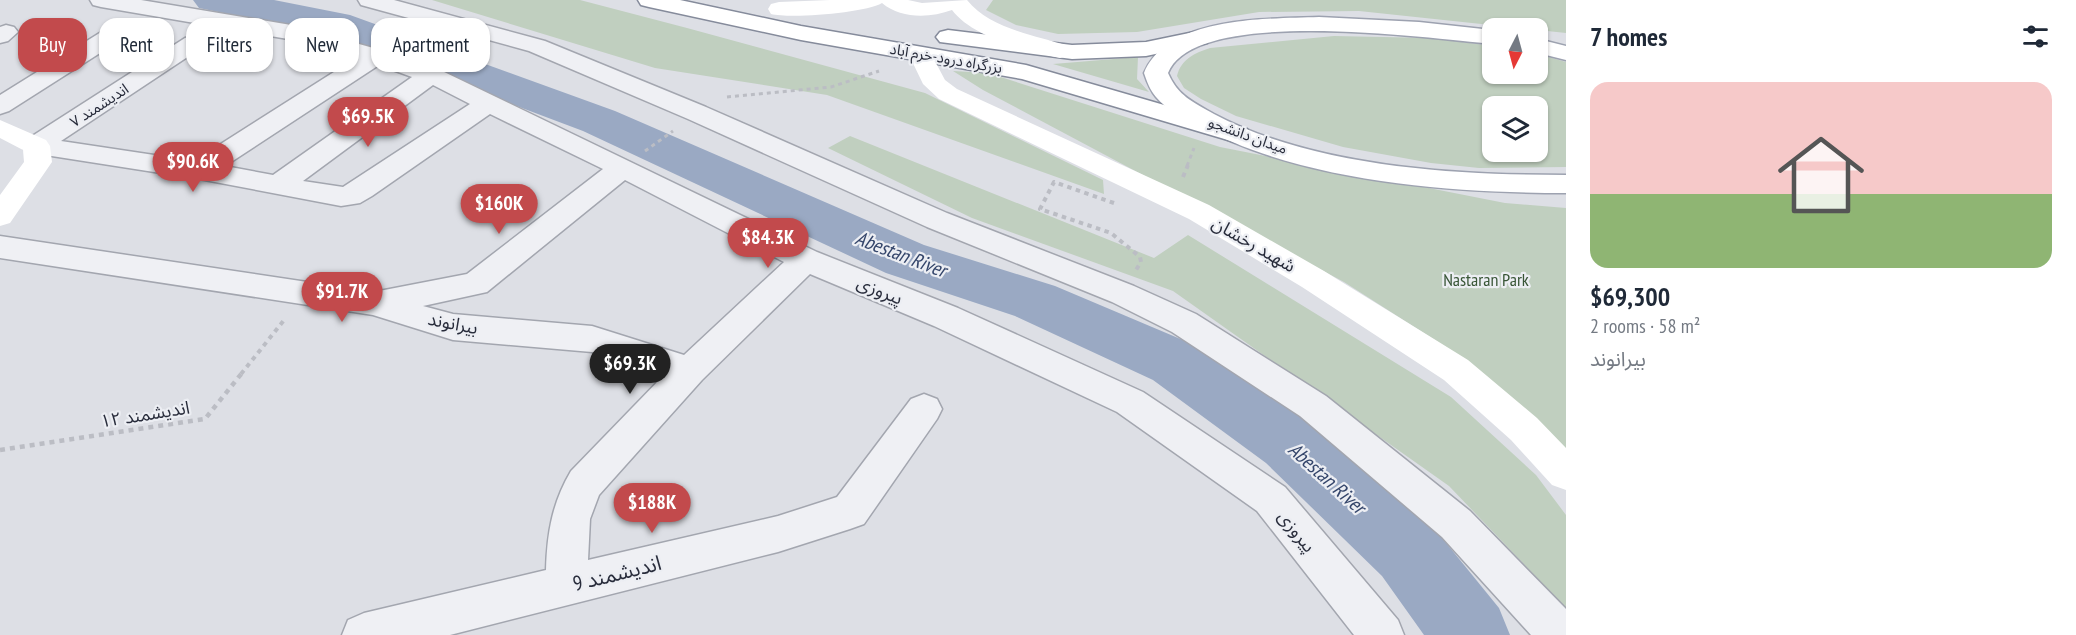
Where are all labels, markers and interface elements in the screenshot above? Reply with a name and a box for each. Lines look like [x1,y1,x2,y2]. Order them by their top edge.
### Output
chip: Buy [18,18,87,72]
chip: Rent [99,18,174,72]
chip: Filters [186,18,273,72]
chip: New [285,18,359,72]
chip: Apartment [371,18,490,72]
north arrow [1482,18,1548,84]
map controls [1482,18,1548,162]
text: 7 homes [1590,20,1667,53]
icon: filters [2019,20,2052,53]
street label: بزرگراه درود-خرم آباد [888,39,1004,79]
street label: اندیشمند ۷ [66,79,132,131]
button: layers [1482,96,1548,162]
pin: $69.5K [319,97,417,148]
text: $69.5K [342,103,394,129]
street label: میدان دانشجو [1206,112,1290,158]
icon: home [1767,121,1875,229]
pin: $90.6K [144,142,242,193]
text: $90.6K [167,148,219,174]
pin: $160K [457,184,541,235]
text: $160K [475,190,523,216]
street label: شهید رخشان [1208,211,1300,277]
pin: $84.3K [719,218,817,269]
text: $84.3K [742,224,794,250]
water label: Abestan River [852,225,952,284]
park label: Nastaran Park [1443,268,1529,291]
street label: پیروزی [854,270,906,310]
pin: $91.7K [293,272,391,323]
text: $91.7K [316,278,368,304]
text: $69,300 [1590,280,1670,313]
street label: بیرانوند [426,307,480,339]
text: 2 rooms · 58 m² [1590,313,1700,339]
pin: $69.3K [581,344,679,395]
text: بیرانوند [1590,346,1646,372]
text: $69.3K [604,350,656,376]
street label: اندیشمند ۱۲ [99,396,191,432]
water label: Abestan River [1283,437,1373,521]
pin: $188K [610,483,694,534]
text: $188K [628,489,676,515]
street label: پیروزی [1273,505,1321,557]
street label: اندیشمند 9 [570,549,664,597]

